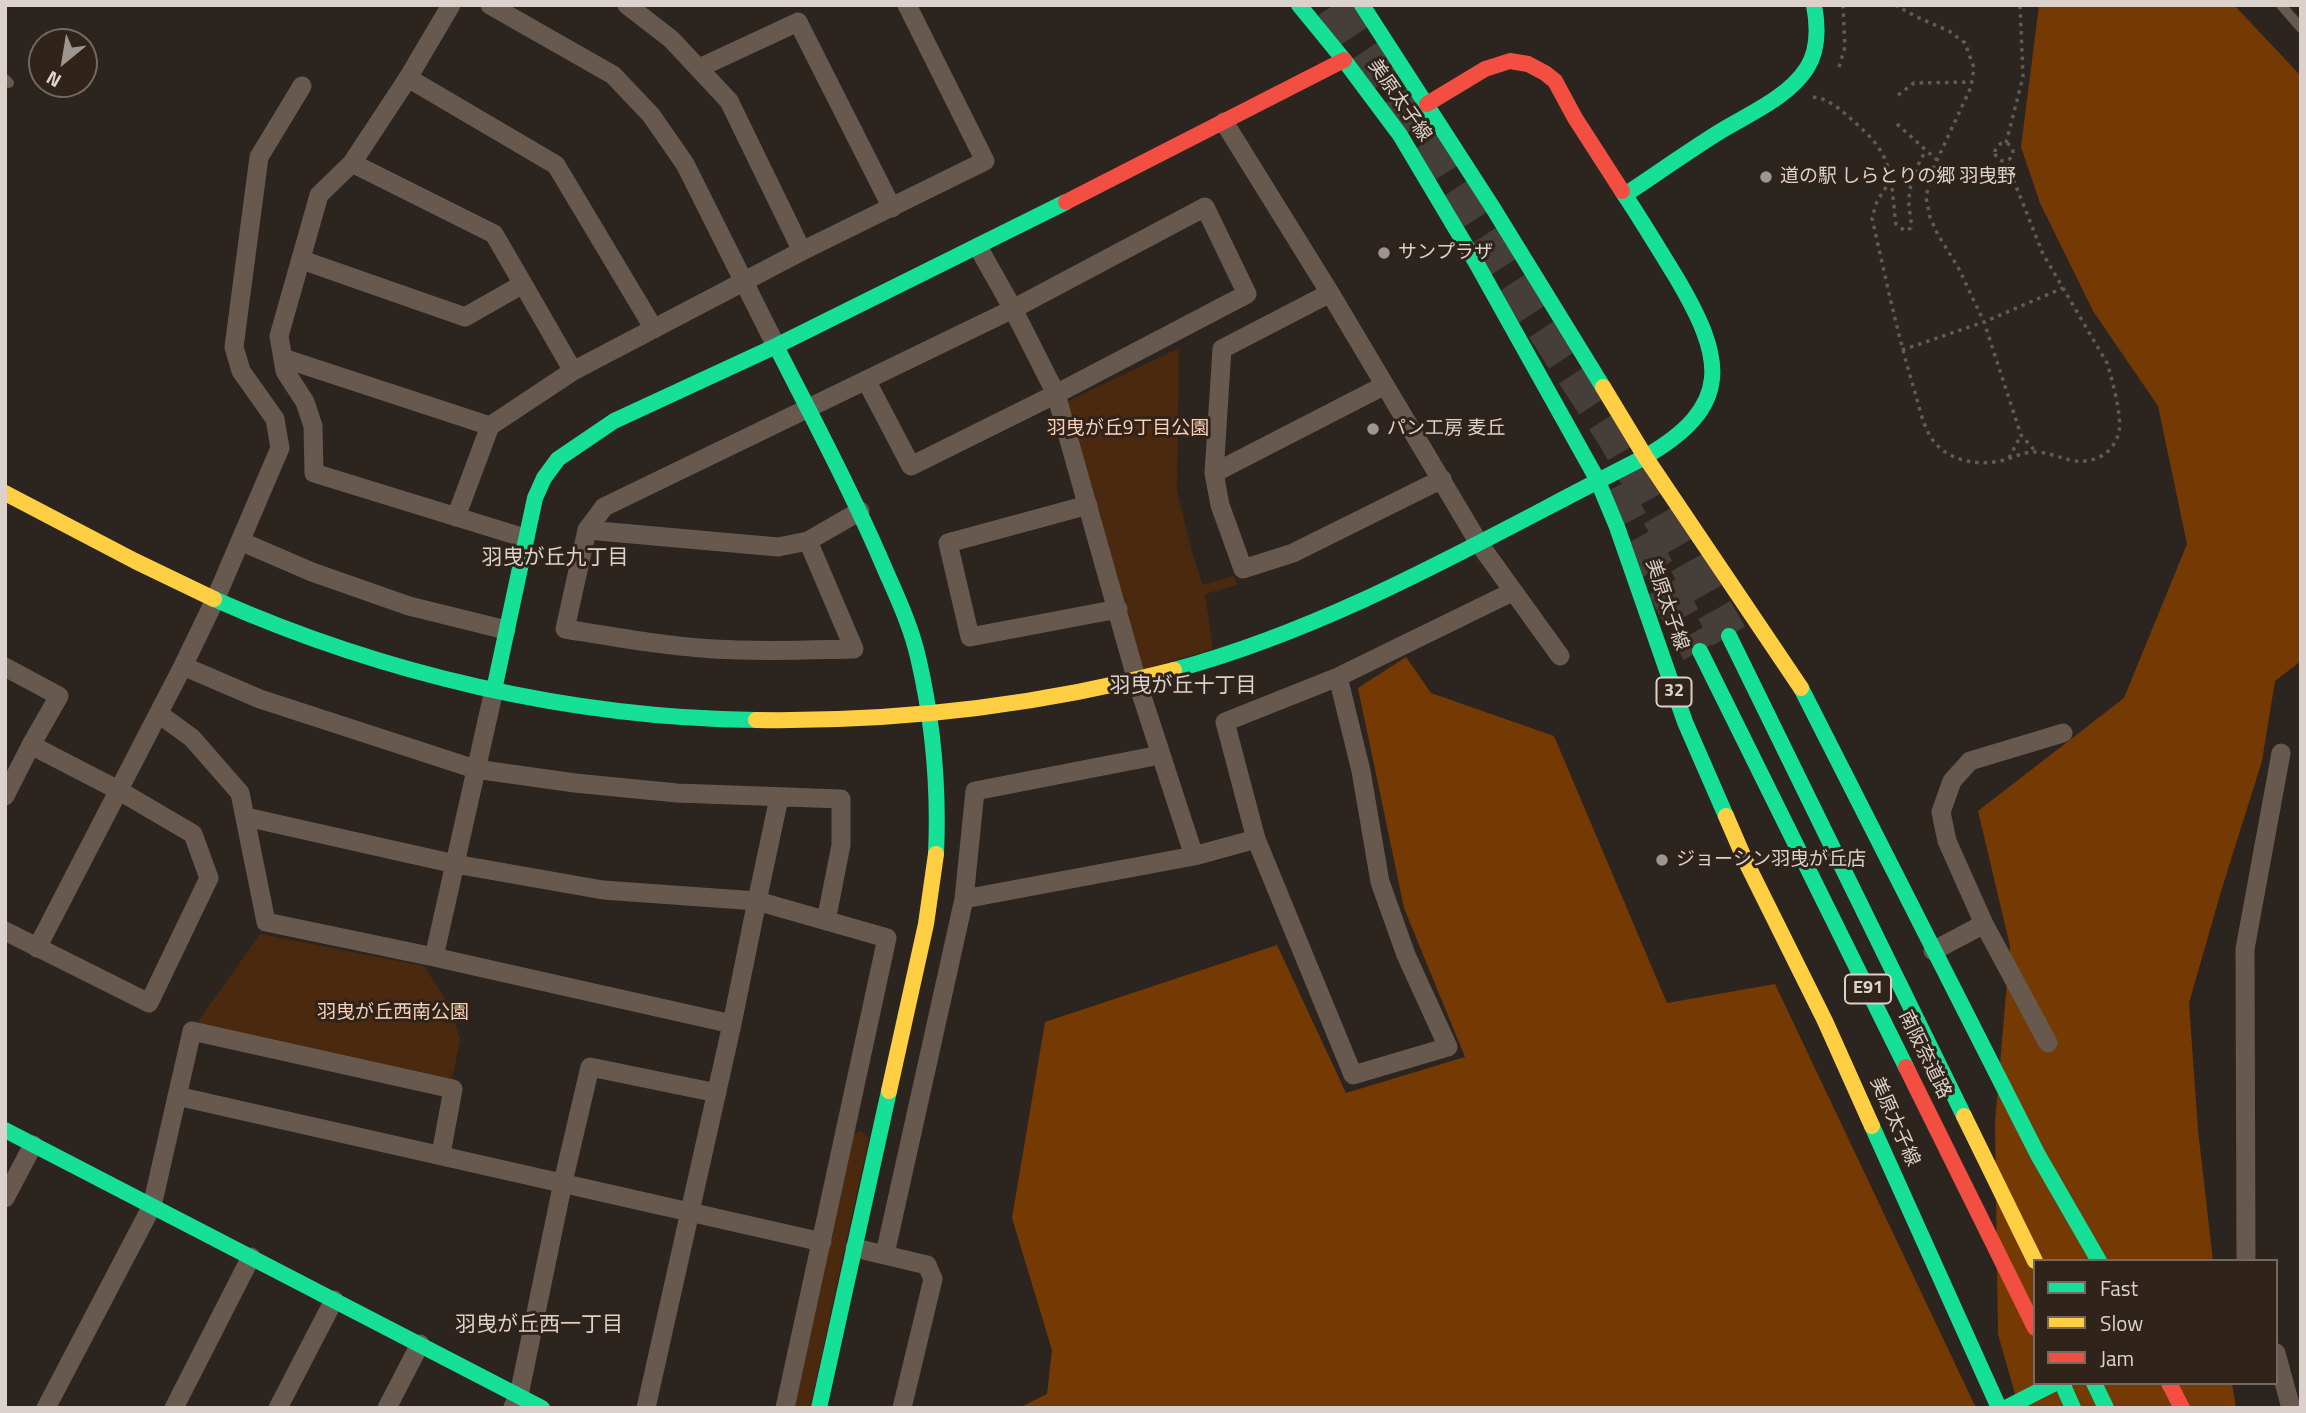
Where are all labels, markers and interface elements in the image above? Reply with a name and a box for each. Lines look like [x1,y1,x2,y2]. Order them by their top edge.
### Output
north arrow [28,28,98,98]
street label: 美原太子線 [1362,56,1436,146]
text: N [40,64,66,96]
place label: 道の駅 しらとりの郷 羽曳野 [1780,166,2016,188]
marker: 道の駅 しらとりの郷 羽曳野 [1758,169,1774,185]
place label: サンプラザ [1398,242,1493,264]
marker: サンプラザ [1376,245,1392,261]
park label: 羽曳が丘9丁目公園 [1047,418,1209,440]
place label: パン工房 麦丘 [1387,418,1505,440]
marker: パン工房 麦丘 [1365,421,1381,437]
district label: 羽曳が丘九丁目 [482,546,628,572]
street label: 美原太子線 [1640,556,1692,654]
district label: 羽曳が丘十丁目 [1110,674,1256,700]
road number: 32 [1656,678,1692,706]
place label: ジョーシン羽曳が丘店 [1676,849,1866,871]
marker: ジョーシン羽曳が丘店 [1654,852,1670,868]
road number: E91 [1845,974,1891,1004]
park label: 羽曳が丘西南公園 [317,1002,469,1024]
street label: 南阪奈道路 [1893,1007,1955,1103]
street label: 美原太子線 [1864,1074,1924,1170]
legend [2033,1259,2278,1385]
text: Fast [2100,1272,2138,1304]
text: Slow [2100,1307,2143,1339]
district label: 羽曳が丘西一丁目 [455,1313,623,1339]
text: Jam [2100,1342,2134,1374]

